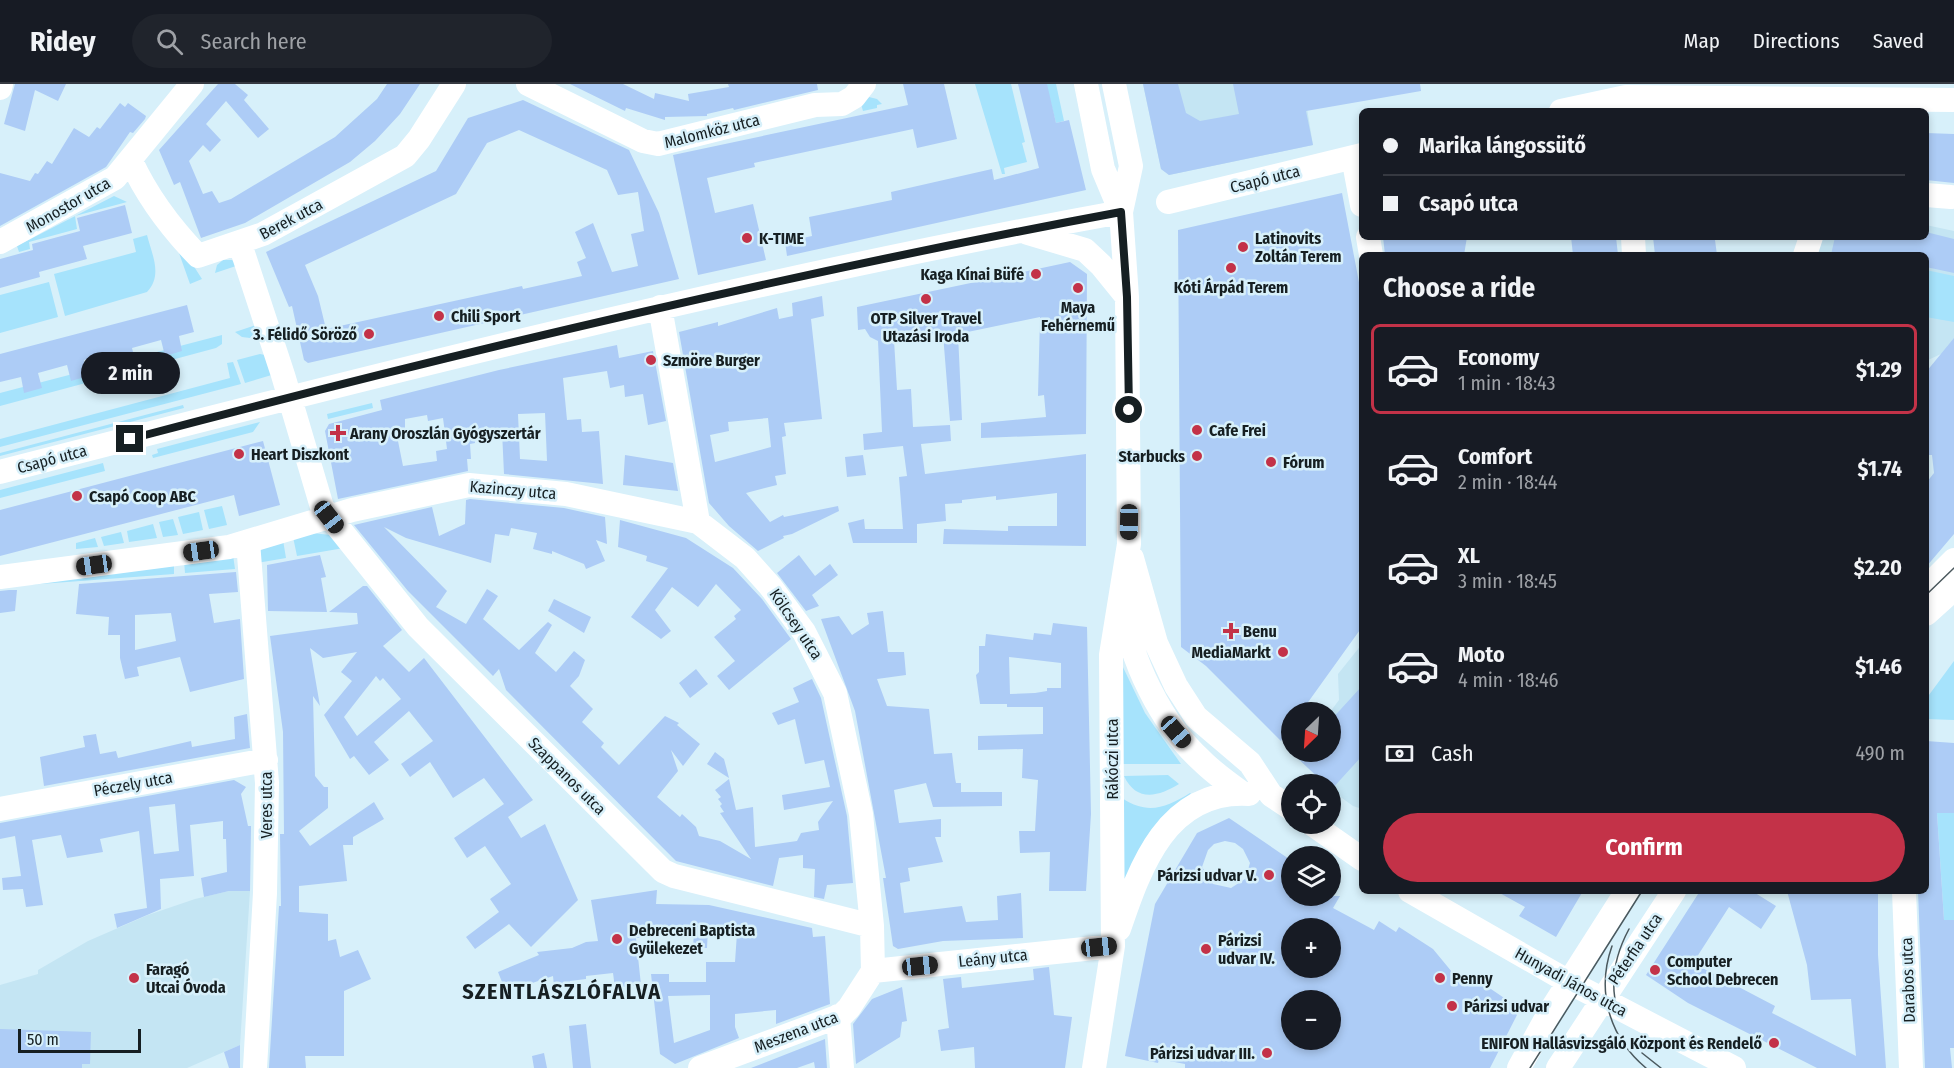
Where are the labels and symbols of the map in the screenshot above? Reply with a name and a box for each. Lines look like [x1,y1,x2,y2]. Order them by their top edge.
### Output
street label: Malomköz utca [662,110,762,152]
street label: Csapó utca [1228,161,1302,197]
street label: Monostor utca [22,173,114,237]
street label: Berek utca [256,194,326,244]
place label: K-TIME [759,229,805,248]
place label: Latinovits Zoltán Terem [1255,229,1341,266]
marker: K-TIME [740,231,754,245]
marker: Latinovits Zoltán Terem [1236,240,1250,254]
marker: Kóti Árpád Terem [1224,261,1238,275]
place label: Kaga Kínai Büfé [920,265,1024,284]
marker: Kaga Kínai Büfé [1029,267,1043,281]
place label: Kóti Árpád Terem [1174,277,1288,297]
marker: Maya Fehérnemű [1071,281,1085,295]
marker: OTP Silver Travel Utazási Iroda [919,292,933,306]
place label: Maya Fehérnemű [1041,298,1115,335]
place label: Chili Sport [451,307,521,326]
marker: Chili Sport [432,309,446,323]
place label: OTP Silver Travel Utazási Iroda [870,309,982,346]
place label: 3. Félidő Söröző [252,325,357,344]
marker: 3. Félidő Söröző [362,327,376,341]
place label: Szmöre Burger [663,351,760,370]
callout: 2 min [80,352,180,394]
marker: Szmöre Burger [644,353,658,367]
route start [1115,396,1142,423]
place label: Cafe Frei [1209,421,1266,440]
marker: Cafe Frei [1190,423,1204,437]
place label: Arany Oroszlán Gyógyszertár [349,424,541,443]
route end [116,425,143,452]
marker: Arany Oroszlán Gyógyszertár [331,426,345,440]
street label: Csapó utca [15,441,89,477]
place label: Heart Diszkont [251,445,350,464]
marker: Heart Diszkont [232,447,246,461]
place label: Starbucks [1118,447,1185,466]
marker: Starbucks [1190,449,1204,463]
place label: Fórum [1283,453,1324,472]
marker: Fórum [1264,455,1278,469]
street label: Kazinczy utca [469,477,557,503]
place label: Csapó Coop ABC [89,487,196,506]
marker: Csapó Coop ABC [70,489,84,503]
car [311,497,347,537]
car [1120,504,1138,540]
car [182,540,220,562]
car [75,554,113,576]
street label: Kölcsey utca [765,585,827,663]
place label: Benu [1243,622,1277,641]
marker: Benu [1224,624,1238,638]
place label: MediaMarkt [1191,643,1271,662]
marker: MediaMarkt [1276,645,1290,659]
north arrow [1281,702,1341,762]
car [1157,713,1195,751]
street label: Rákóczi utca [1103,718,1122,799]
street label: Szappanos utca [524,733,610,819]
street label: Péczely utca [92,768,174,800]
street label: Veres utca [257,771,276,839]
place label: Párizsi udvar V. [1157,866,1257,885]
marker: Párizsi udvar V. [1262,868,1276,882]
street label: Péterfia utca [1604,910,1666,988]
place label: Debreceni Baptista Gyülekezet [629,921,755,958]
place label: Párizsi udvar IV. [1218,931,1275,968]
marker: Debreceni Baptista Gyülekezet [610,932,624,946]
car [1080,936,1118,958]
street label: Darabos utca [1897,937,1919,1023]
marker: Párizsi udvar IV. [1199,942,1213,956]
street label: Hunyadi János utca [1512,943,1630,1021]
street label: Leány utca [957,945,1029,971]
place label: Computer School Debrecen [1667,952,1778,989]
car [901,955,939,977]
place label: Faragó Utcai Óvoda [146,960,226,997]
marker: Computer School Debrecen [1648,963,1662,977]
place label: Penny [1452,969,1493,988]
marker: Faragó Utcai Óvoda [127,971,141,985]
marker: Penny [1433,971,1447,985]
district label: SZENTLÁSZLÓFALVA [462,978,662,1005]
place label: Párizsi udvar [1464,997,1549,1016]
marker: Párizsi udvar [1445,999,1459,1013]
street label: Meszena utca [751,1007,841,1057]
scale bar [18,1026,141,1054]
place label: ENIFON Hallásvizsgáló Központ és Rendelő [1481,1034,1762,1053]
marker: ENIFON Hallásvizsgáló Központ és Rendelő [1767,1036,1781,1050]
place label: Párizsi udvar III. [1150,1044,1255,1063]
marker: Párizsi udvar III. [1260,1046,1274,1060]

